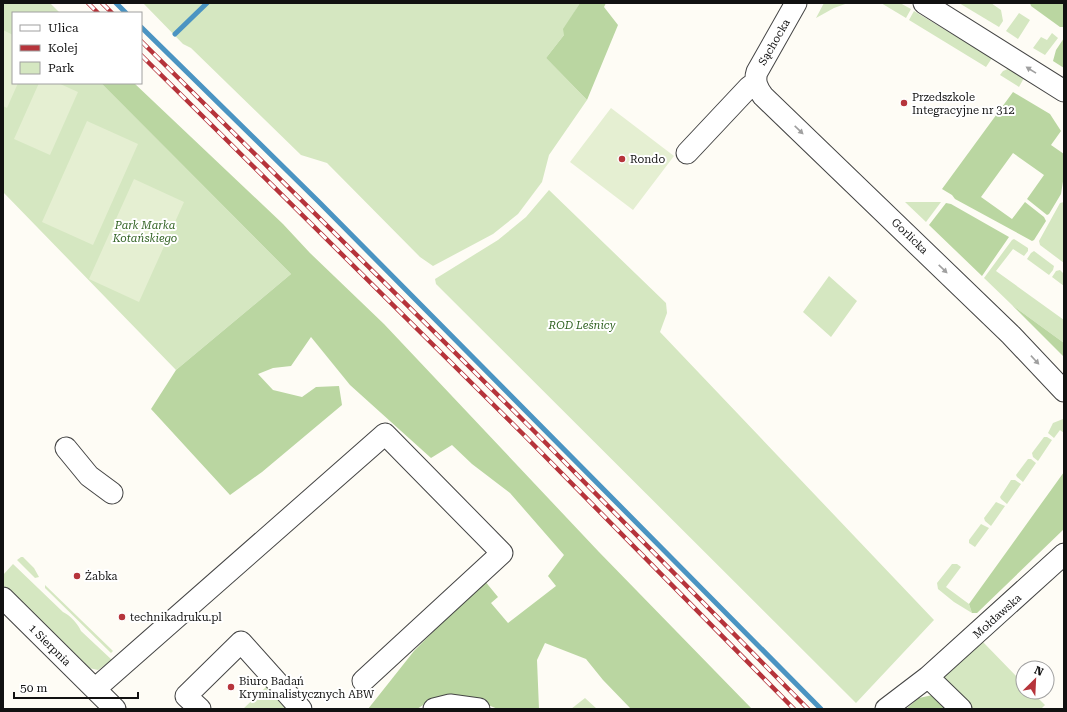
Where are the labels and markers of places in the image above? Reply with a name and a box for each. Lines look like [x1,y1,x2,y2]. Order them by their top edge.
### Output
place label: Przedszkole Integracyjne nr 312 [912,91,1015,117]
marker: Przedszkole Integracyjne nr 312 [899,98,909,108]
place label: Rondo [630,153,665,166]
marker: Rondo [617,154,627,164]
place label: Żabka [85,569,118,583]
marker: Żabka [72,571,82,581]
place label: technikadruku.pl [130,611,222,624]
marker: technikadruku.pl [117,612,127,622]
place label: Biuro Badań Kryminalistycznych ABW [239,675,375,701]
marker: Biuro Badań Kryminalistycznych ABW [226,682,236,692]

